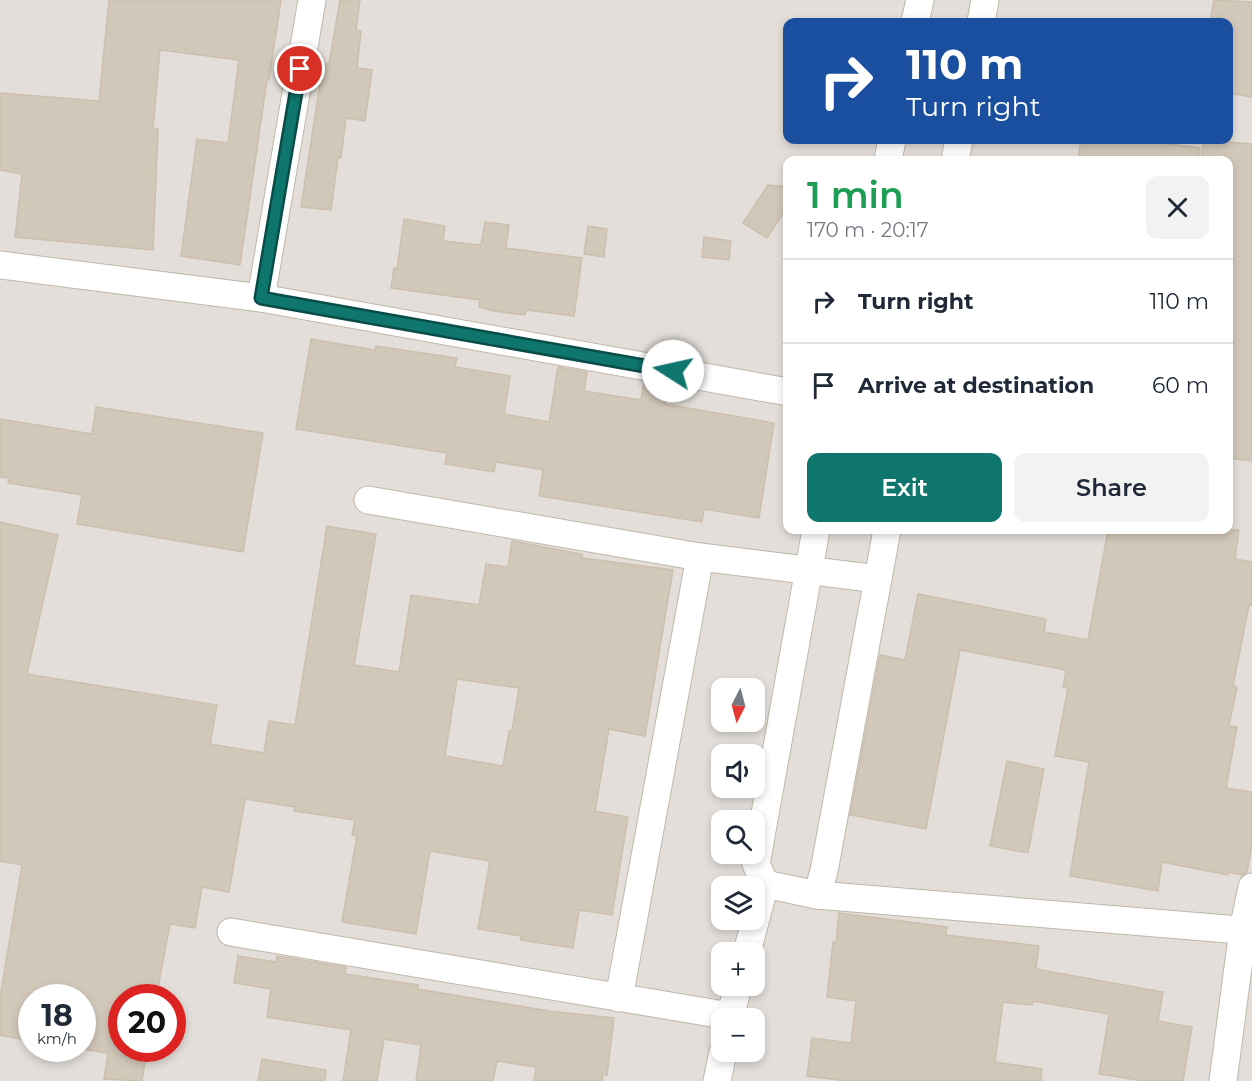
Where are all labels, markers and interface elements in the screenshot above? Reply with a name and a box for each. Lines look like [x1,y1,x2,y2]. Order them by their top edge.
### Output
text: 110 m [906,38,1023,90]
icon: right [807,42,885,120]
pin [274,43,325,94]
icon: arrive [283,52,316,85]
text: Turn right [906,90,1041,123]
text: 1 min [807,173,904,217]
button: close [1146,176,1209,239]
text: 170 m · 20:17 [807,218,929,242]
icon: right [807,285,840,318]
text: Turn right [858,288,973,315]
text: 110 m [1149,288,1209,315]
position arrow [641,339,705,403]
icon: arrive [807,369,840,402]
text: Arrive at destination [858,372,1094,399]
text: 60 m [1152,372,1209,399]
button: Exit [807,453,1002,522]
button: Share [1014,453,1209,522]
north arrow [711,678,765,732]
map controls [711,678,765,1062]
button: sound [711,744,765,798]
button: search [711,810,765,864]
button: layers [711,876,765,930]
button: + [711,942,765,996]
speed limit sign: 20 [108,984,186,1062]
text: 18 [41,997,73,1034]
button: − [711,1008,765,1062]
text: km/h [37,1029,77,1048]

